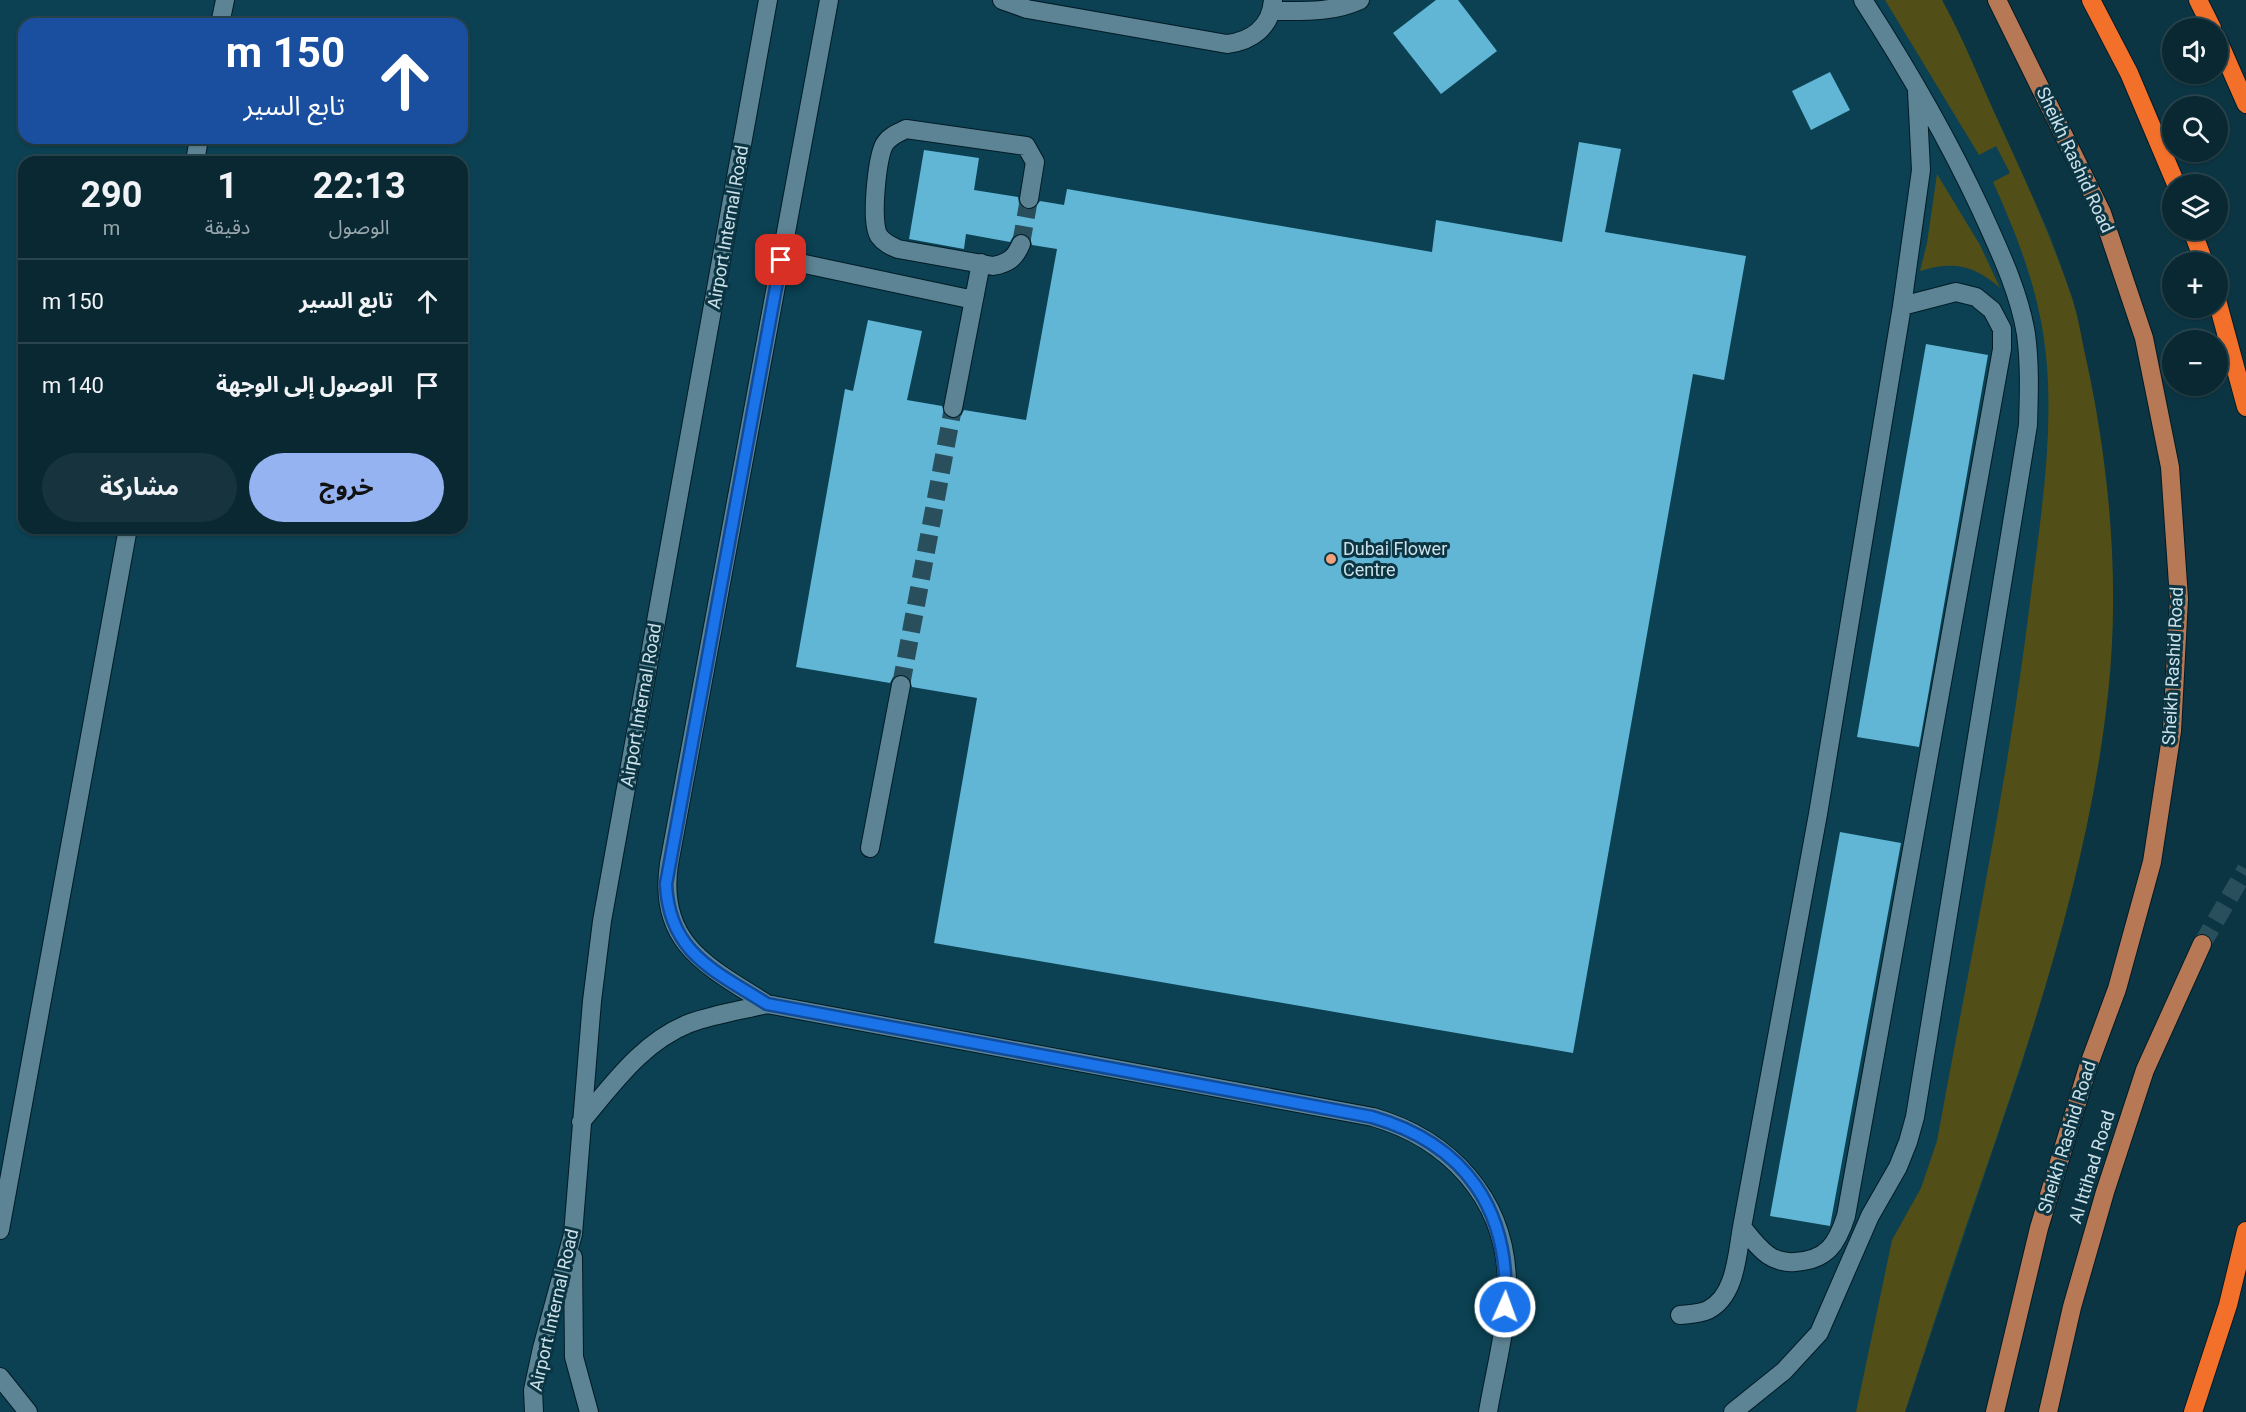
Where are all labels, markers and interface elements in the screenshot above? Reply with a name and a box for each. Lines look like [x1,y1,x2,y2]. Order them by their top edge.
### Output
map controls [2162,18,2228,396]
button: sound [2162,18,2228,84]
text: 150 m [226,28,345,77]
icon: ahead [366,42,444,120]
street label: Sheikh Rashid Road [2032,84,2118,236]
text: تابع السير [244,90,345,122]
button: search [2162,96,2228,162]
street label: Airport Internal Road [703,143,752,310]
text: 1 [217,165,238,207]
text: 22:13 [313,165,406,207]
text: 290 [80,174,142,216]
button: layers [2162,174,2228,240]
text: دقيقة [205,215,250,239]
text: الوصول [329,215,390,239]
text: m [103,216,120,240]
pin [755,234,806,285]
icon: arrive [764,243,797,276]
button: + [2162,252,2228,318]
icon: ahead [411,285,444,318]
text: تابع السير [299,288,393,313]
text: 150 m [42,289,104,314]
button: − [2162,330,2228,396]
icon: arrive [411,369,444,402]
text: الوصول إلى الوجهة [216,372,393,397]
text: 140 m [42,373,104,398]
button: مشاركة [42,453,237,522]
button: خروج [249,453,444,522]
place label: Dubai Flower Centre [1343,538,1447,580]
marker: Dubai Flower Centre [1324,552,1338,566]
street label: Sheikh Rashid Road [2158,586,2187,746]
street label: Airport Internal Road [616,621,665,788]
street label: Sheikh Rashid Road [2033,1058,2100,1216]
street label: Al Ittihad Road [2064,1108,2119,1226]
street label: Airport Internal Road [525,1227,582,1393]
position arrow [1473,1275,1537,1339]

